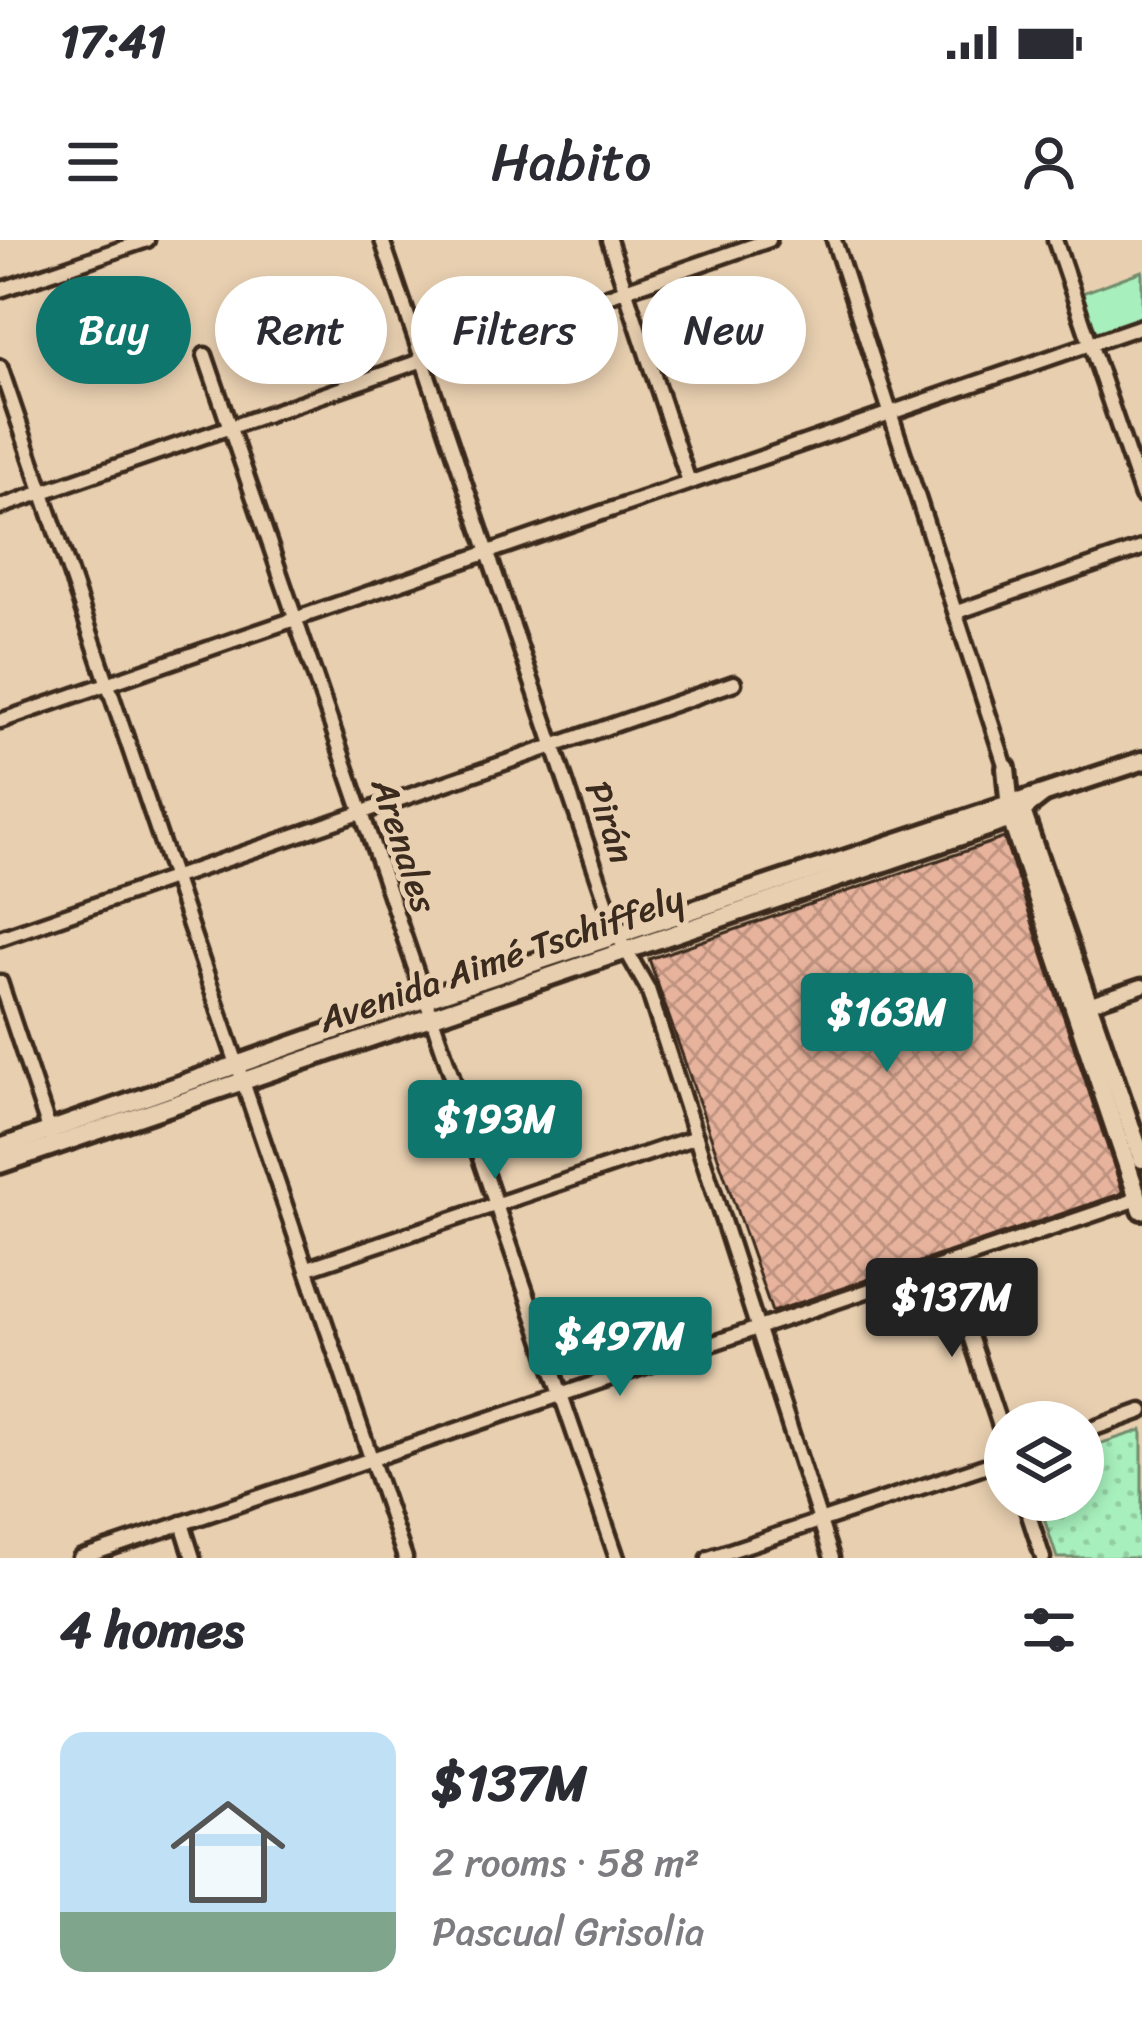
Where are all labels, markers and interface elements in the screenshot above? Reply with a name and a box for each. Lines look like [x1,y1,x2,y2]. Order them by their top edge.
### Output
text: 17:41 [60,2,166,82]
text: Habito [491,114,651,210]
icon: menu [60,129,126,195]
icon: person [1016,129,1082,195]
chip: Buy [36,276,191,384]
chip: Rent [215,276,387,384]
chip: Filters [411,276,618,384]
chip: New [642,276,806,384]
street label: Arenales [352,769,456,921]
street label: Pirán [566,772,654,872]
street label: Avenida Aimé Tschiffely [309,866,693,1052]
pin: $163M [803,973,971,1075]
text: $163M [828,977,946,1046]
pin: $193M [411,1080,579,1182]
text: $193M [435,1084,555,1153]
pin: $137M [868,1258,1036,1360]
text: $137M [893,1262,1011,1331]
pin: $497M [536,1297,704,1399]
text: $497M [556,1301,684,1370]
map controls [984,1401,1104,1521]
button: layers [984,1401,1104,1521]
text: 4 homes [60,1585,244,1675]
icon: filters [1016,1597,1082,1663]
text: $137M [432,1738,587,1828]
icon: home [156,1780,300,1924]
text: 2 rooms · 58 m² [432,1828,700,1897]
text: Pascual Grisolia [432,1897,705,1966]

